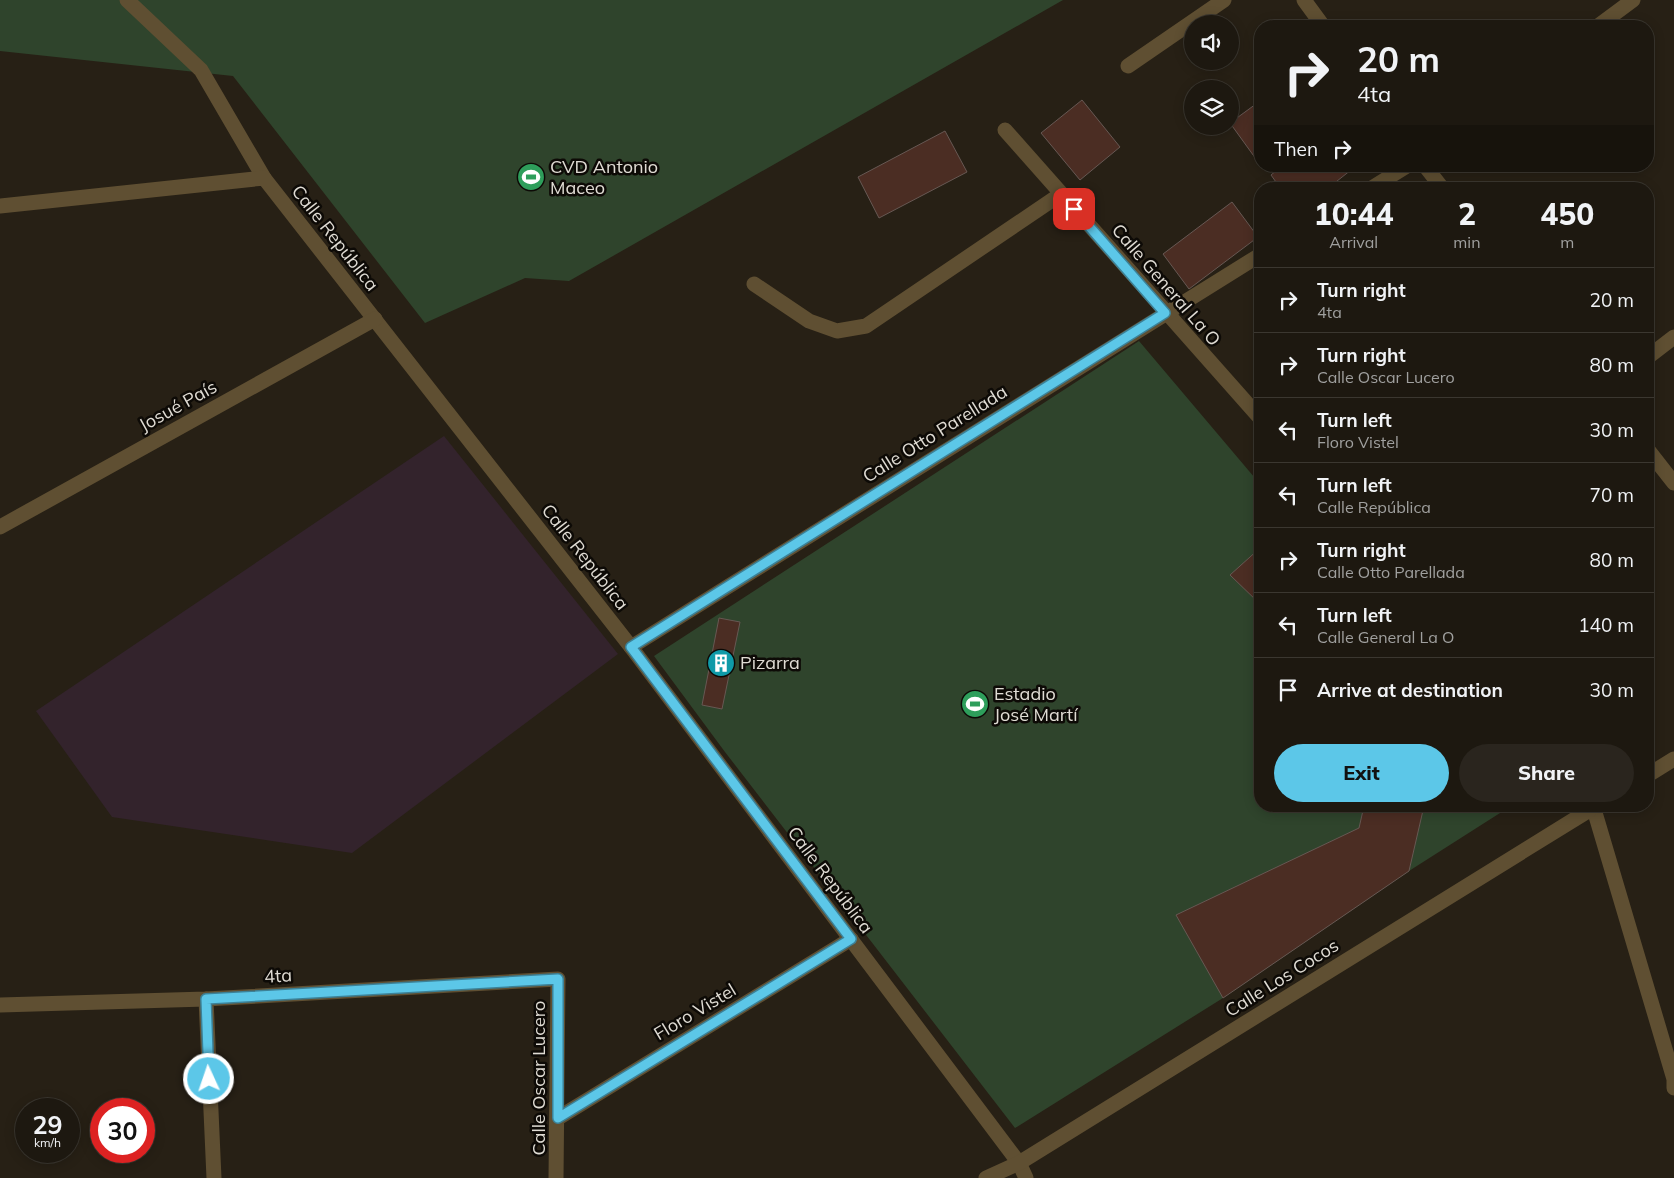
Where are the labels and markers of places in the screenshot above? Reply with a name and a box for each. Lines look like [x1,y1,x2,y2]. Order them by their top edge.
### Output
place label: CVD Antonio Maceo [550,155,658,199]
sports icon: CVD Antonio Maceo [516,162,546,192]
pin [1053,188,1095,230]
building icon: Pizarra [706,648,736,678]
place label: Pizarra [740,651,800,674]
place label: Estadio José Martí [994,682,1079,726]
sports icon: Estadio José Martí [960,689,990,719]

